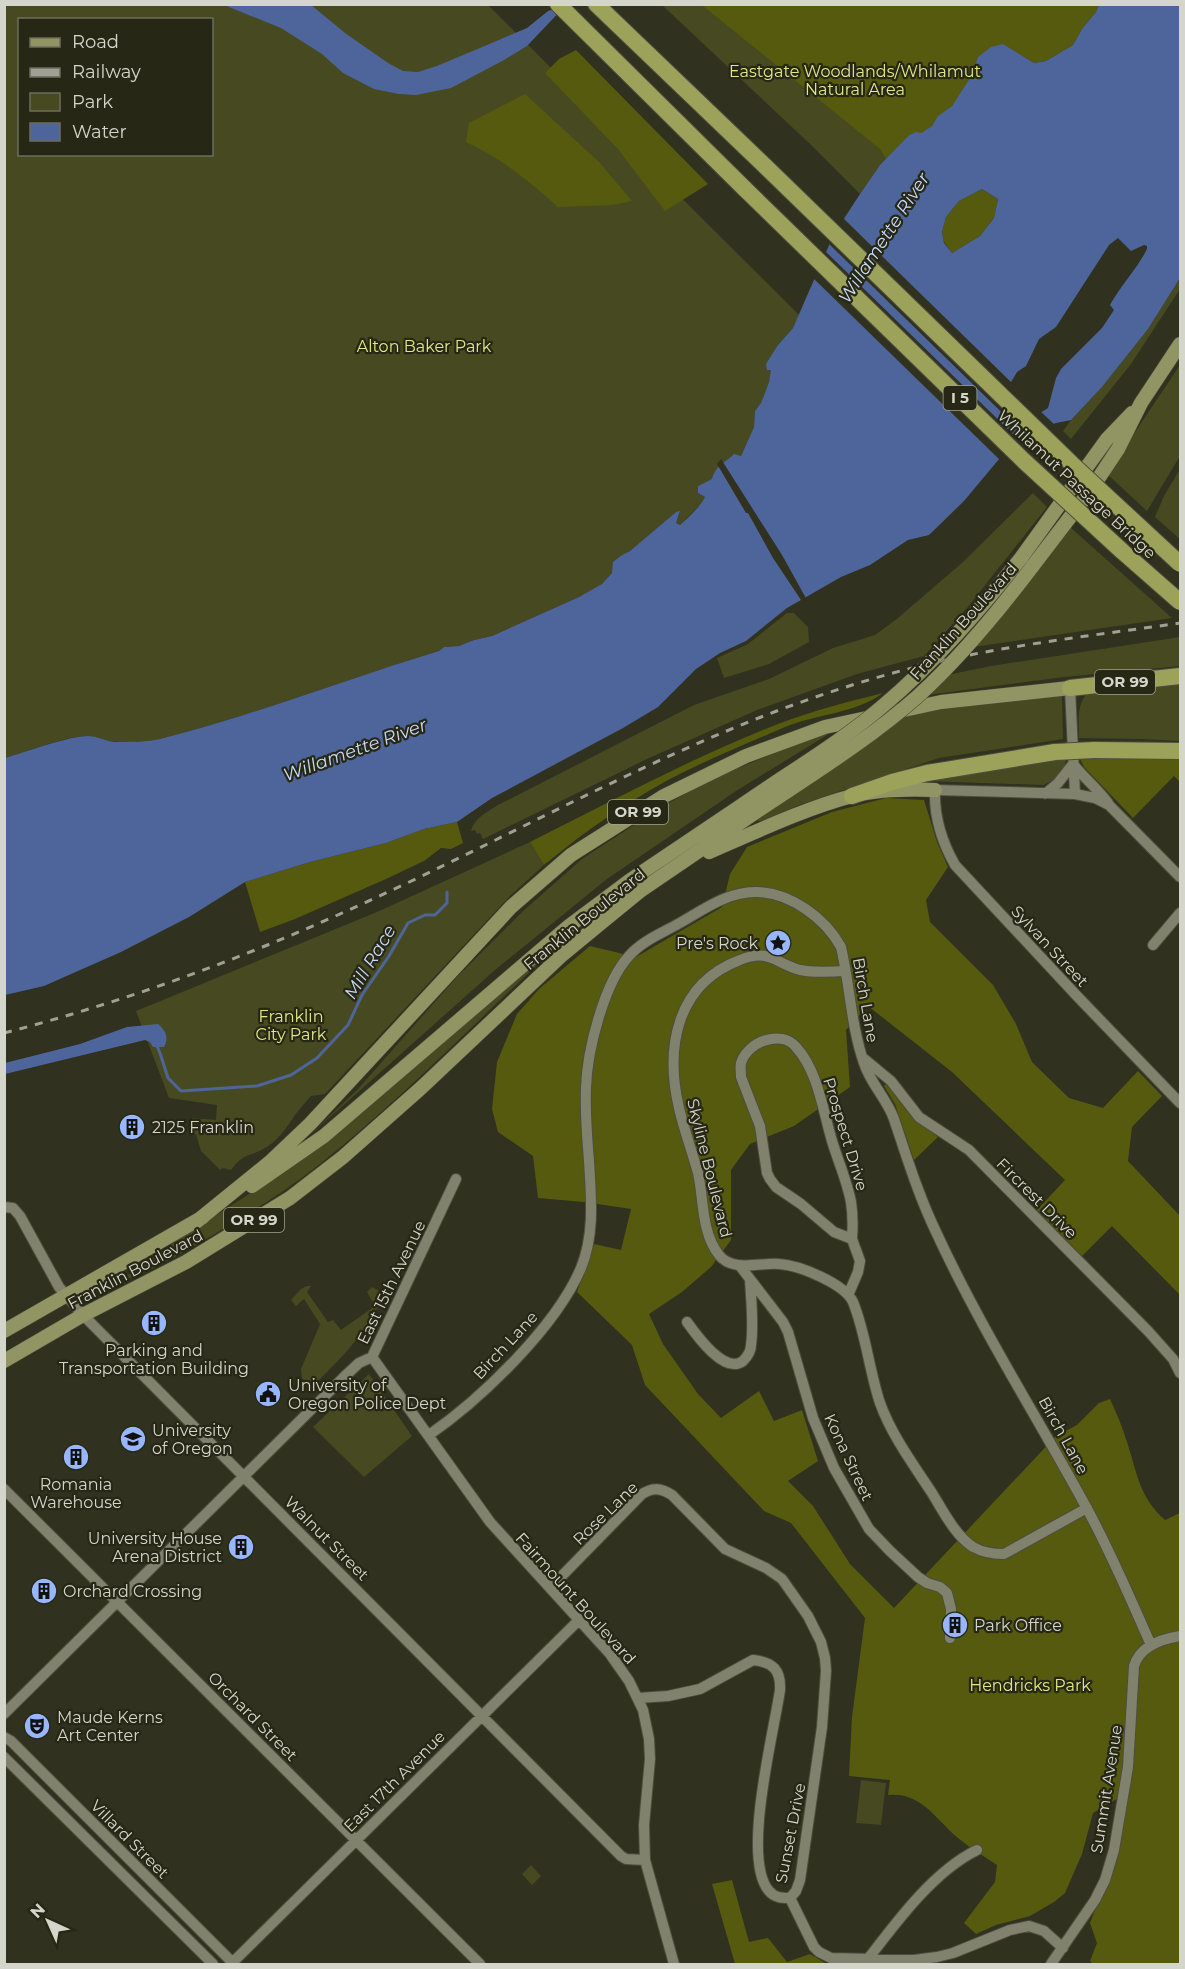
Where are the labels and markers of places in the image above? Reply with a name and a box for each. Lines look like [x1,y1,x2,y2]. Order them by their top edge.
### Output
place icon: Pre's Rock [763,928,793,958]
place label: Pre's Rock [676,934,758,953]
building icon: 2125 Franklin [117,1112,147,1142]
place label: 2125 Franklin [152,1118,254,1137]
building icon: Parking and Transportation Building [139,1308,169,1338]
place label: Parking and Transportation Building [59,1341,249,1378]
place label: University of Oregon Police Dept [288,1376,447,1413]
public building icon: University of Oregon Police Dept [253,1379,283,1409]
place label: University of Oregon [152,1421,233,1458]
school or university icon: University of Oregon [118,1424,148,1454]
building icon: Romania Warehouse [61,1442,91,1472]
place label: Romania Warehouse [30,1475,122,1512]
place label: University House Arena District [88,1529,222,1566]
building icon: University House Arena District [226,1532,256,1562]
building icon: Orchard Crossing [29,1576,59,1606]
place label: Orchard Crossing [63,1582,202,1601]
building icon: Park Office [940,1610,970,1640]
place label: Park Office [974,1616,1062,1635]
place label: Maude Kerns Art Center [57,1708,163,1745]
theatre icon: Maude Kerns Art Center [22,1711,52,1741]

